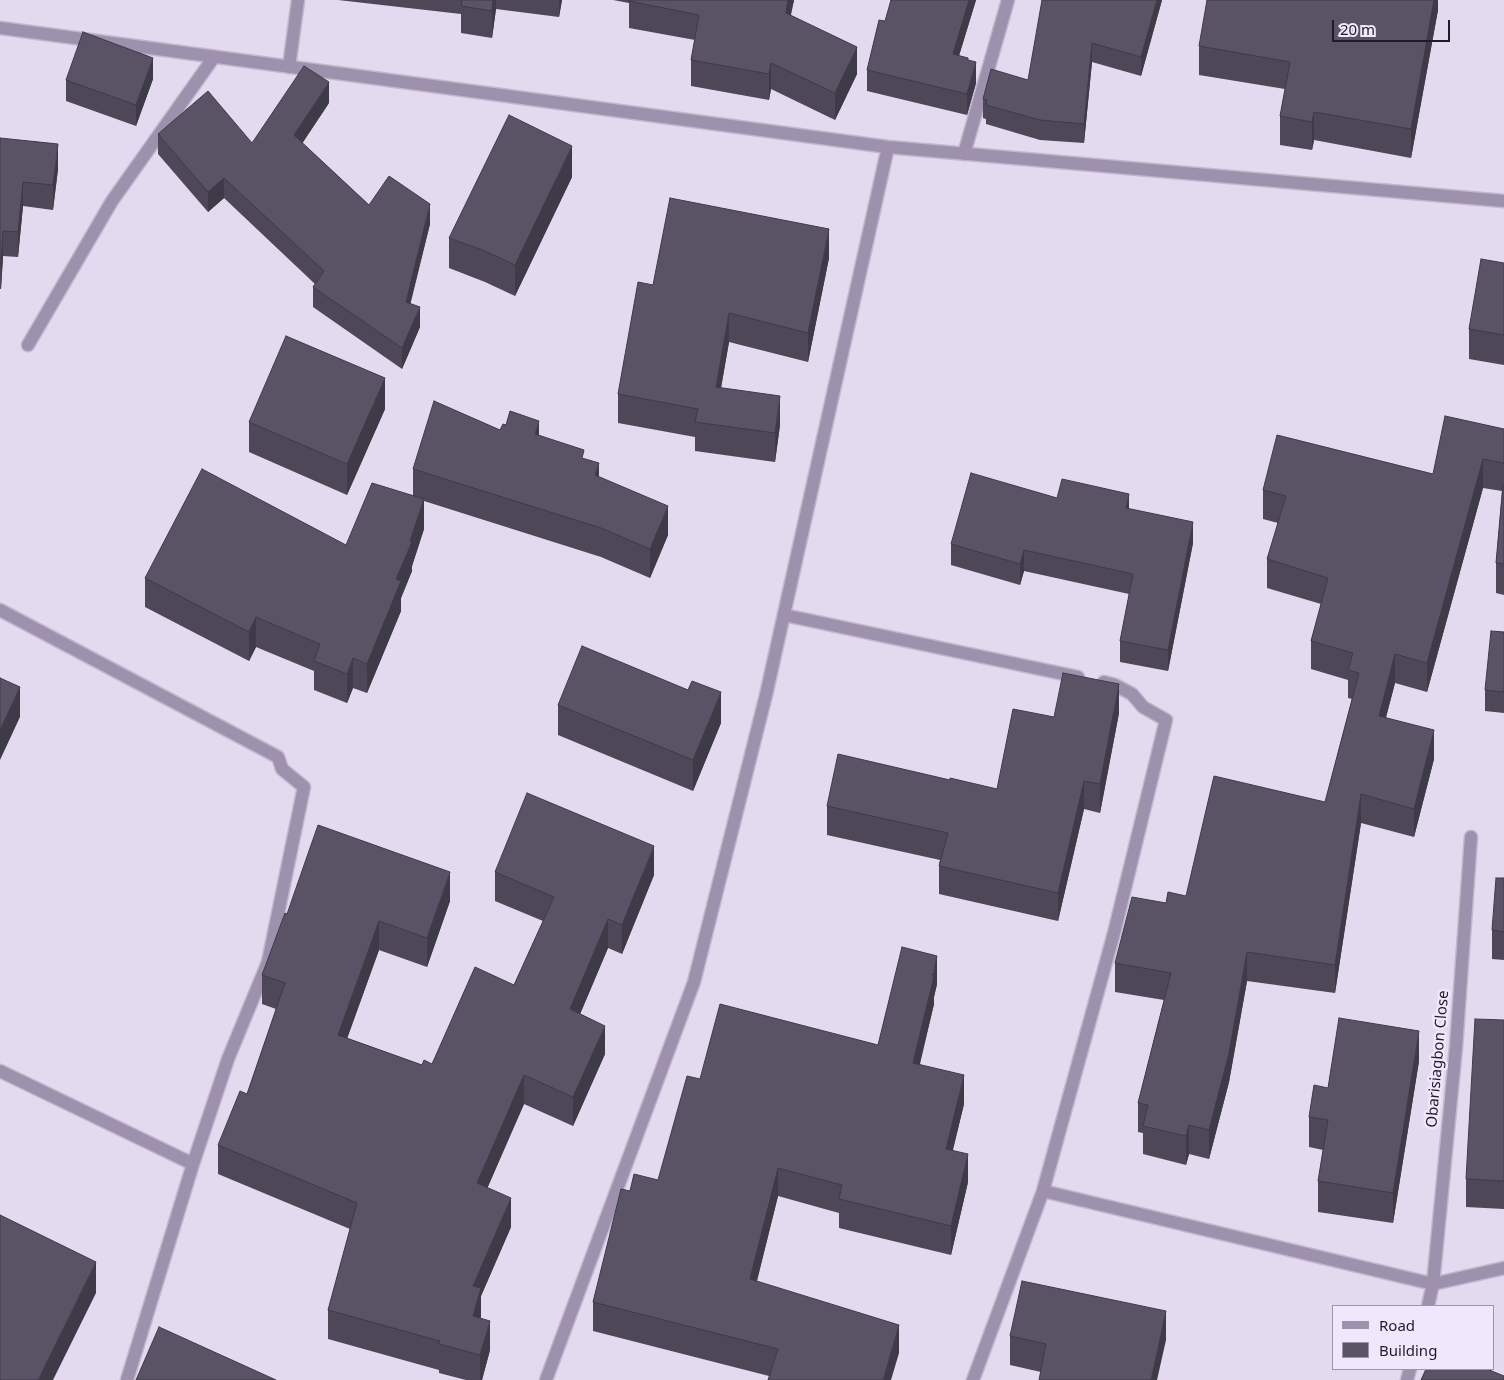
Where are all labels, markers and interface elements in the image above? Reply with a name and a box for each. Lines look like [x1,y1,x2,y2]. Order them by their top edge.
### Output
scale bar [1334,10,1452,42]
text: 20 m [1340,19,1375,39]
street label: Obarisiagbon Close [1423,990,1453,1128]
legend [1332,1305,1494,1370]
text: Road [1379,1315,1415,1335]
text: Building [1379,1340,1437,1360]

